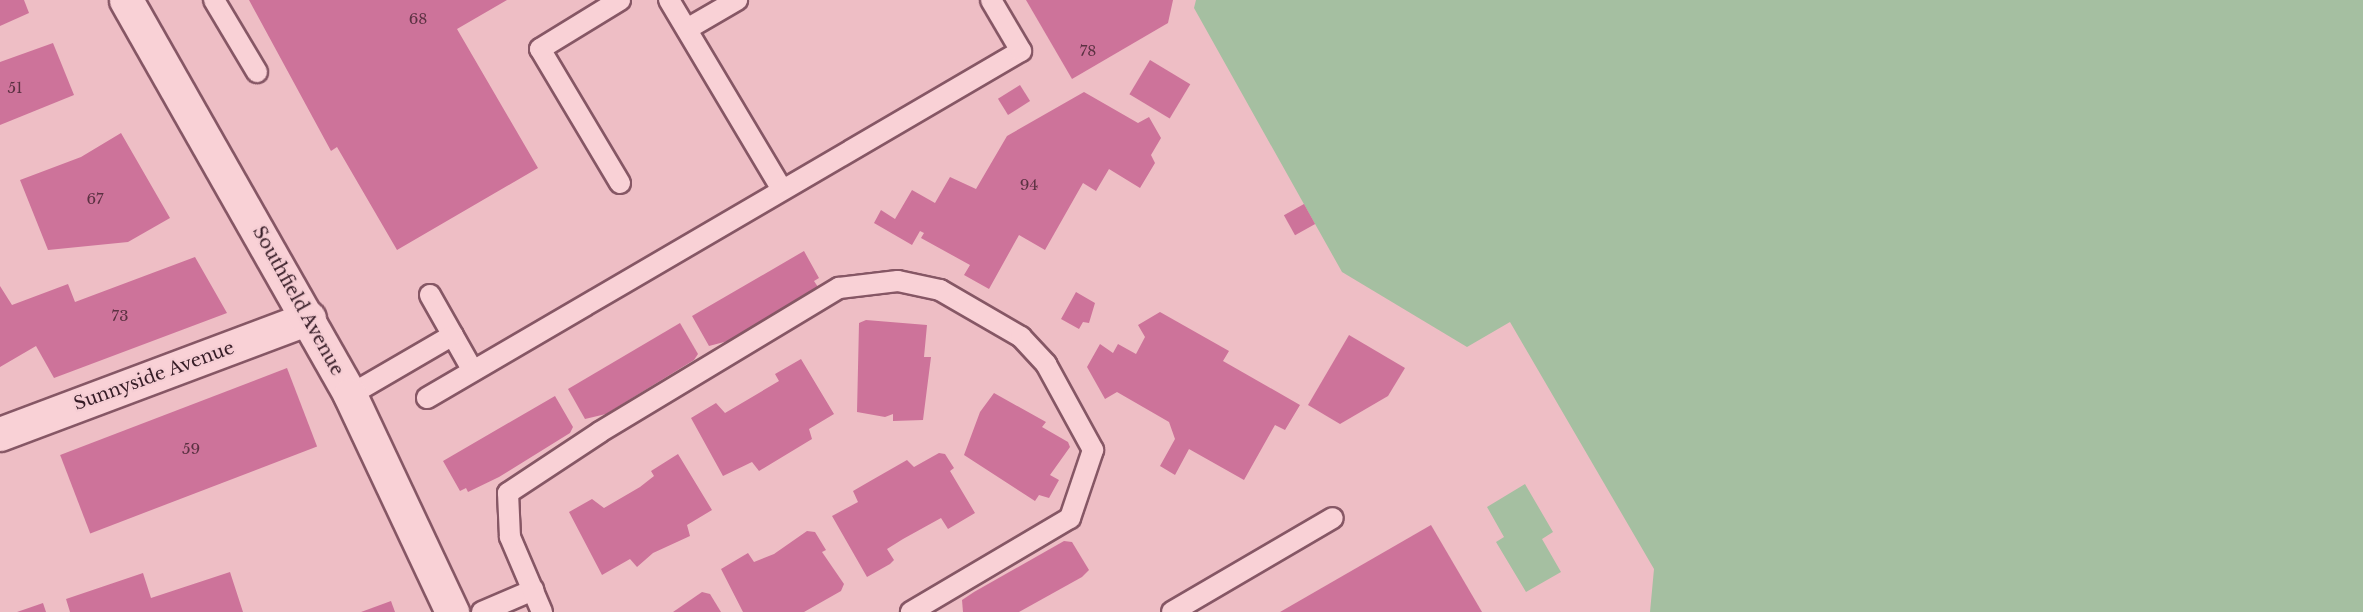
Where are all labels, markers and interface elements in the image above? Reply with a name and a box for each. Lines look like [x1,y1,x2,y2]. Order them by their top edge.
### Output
house number: 68 [409,10,427,28]
house number: 78 [1080,42,1096,60]
house number: 51 [7,79,23,97]
house number: 94 [1020,176,1038,194]
house number: 67 [86,190,104,208]
street label: Southfield Avenue [248,222,348,380]
house number: 73 [112,307,128,325]
street label: Sunnyside Avenue [71,337,237,415]
house number: 59 [182,440,200,458]

